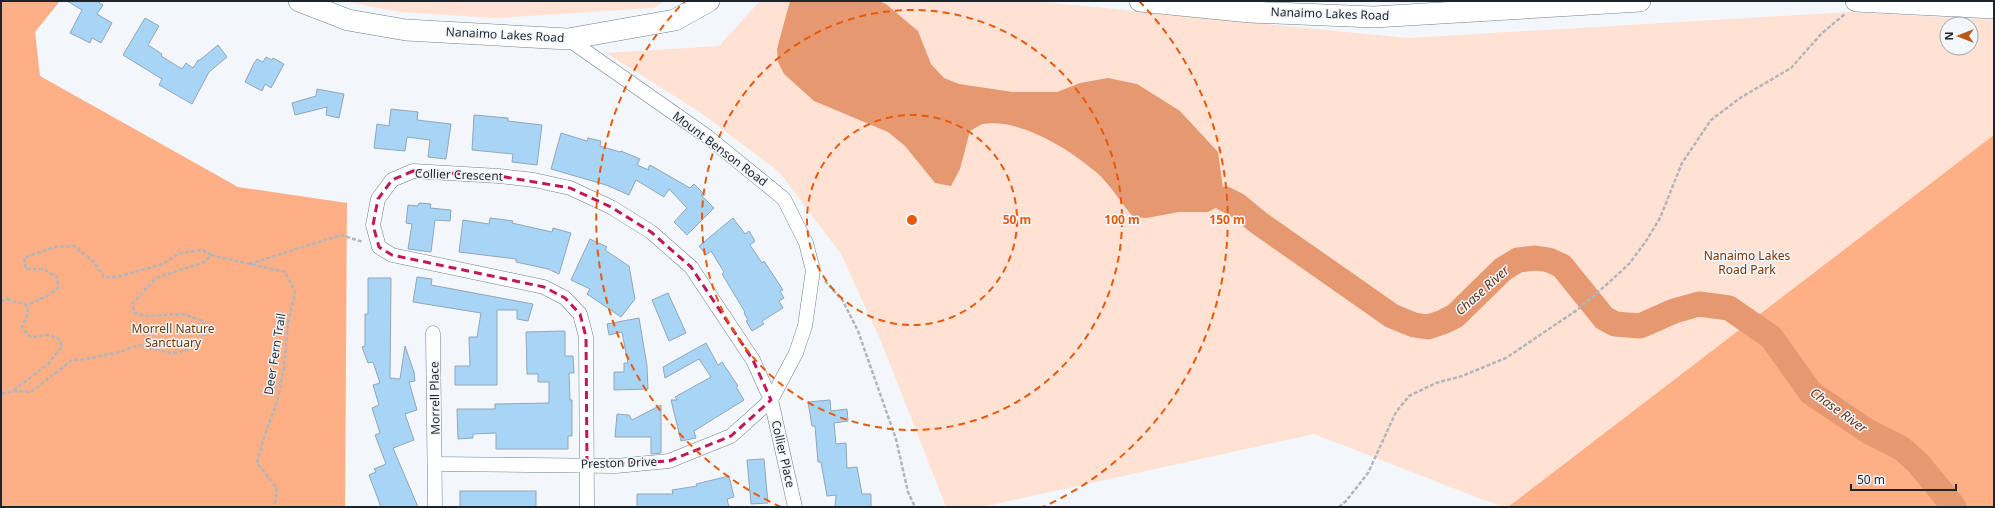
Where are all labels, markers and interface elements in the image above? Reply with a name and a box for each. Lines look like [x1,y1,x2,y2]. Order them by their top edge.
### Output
street label: Nanaimo Lakes Road [1270,3,1390,24]
north arrow [1939,16,1979,56]
street label: Nanaimo Lakes Road [445,23,565,46]
text: N [1941,32,1956,40]
street label: Mount Benson Road [669,107,771,190]
street label: Collier Crescent [415,164,504,185]
text: 50 m [1003,211,1031,228]
text: 100 m [1104,211,1140,228]
text: 150 m [1209,211,1245,228]
centre of rings [905,213,919,227]
park label: Nanaimo Lakes Road Park [1704,247,1791,278]
water label: Chase River [1451,260,1513,319]
street label: Deer Fern Trail [260,312,289,396]
park label: Morrell Nature Sanctuary [132,320,215,351]
street label: Morrell Place [425,361,444,435]
water label: Chase River [1807,383,1872,437]
street label: Collier Place [767,419,800,489]
street label: Preston Drive [581,453,658,472]
scale bar [1851,466,1956,492]
text: 50 m [1857,471,1885,488]

